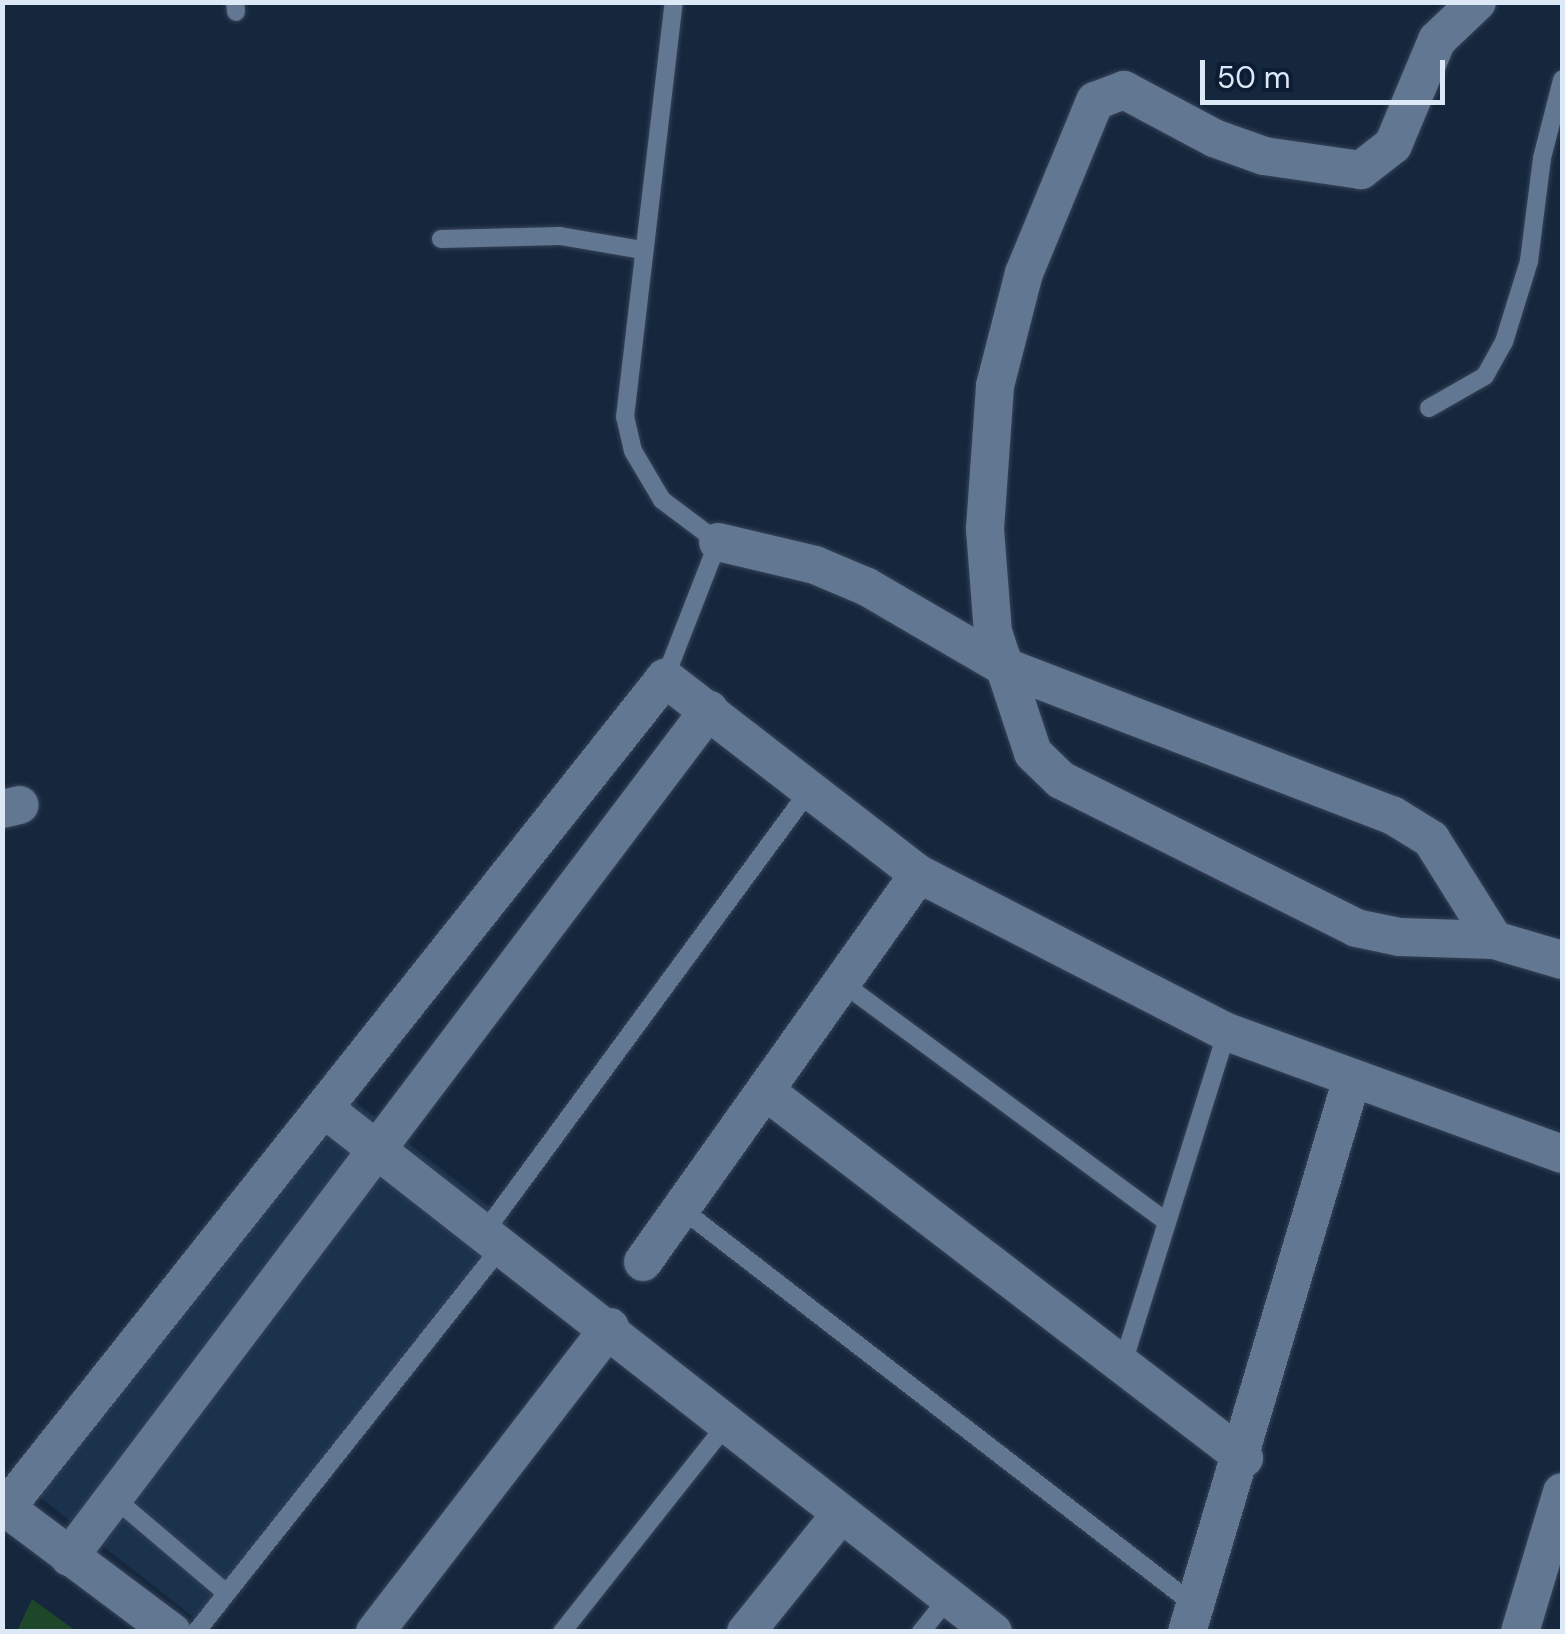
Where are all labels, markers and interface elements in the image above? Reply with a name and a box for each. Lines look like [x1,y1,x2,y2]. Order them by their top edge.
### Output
scale bar [1205,40,1450,102]
text: 50 m [1217,58,1291,97]

